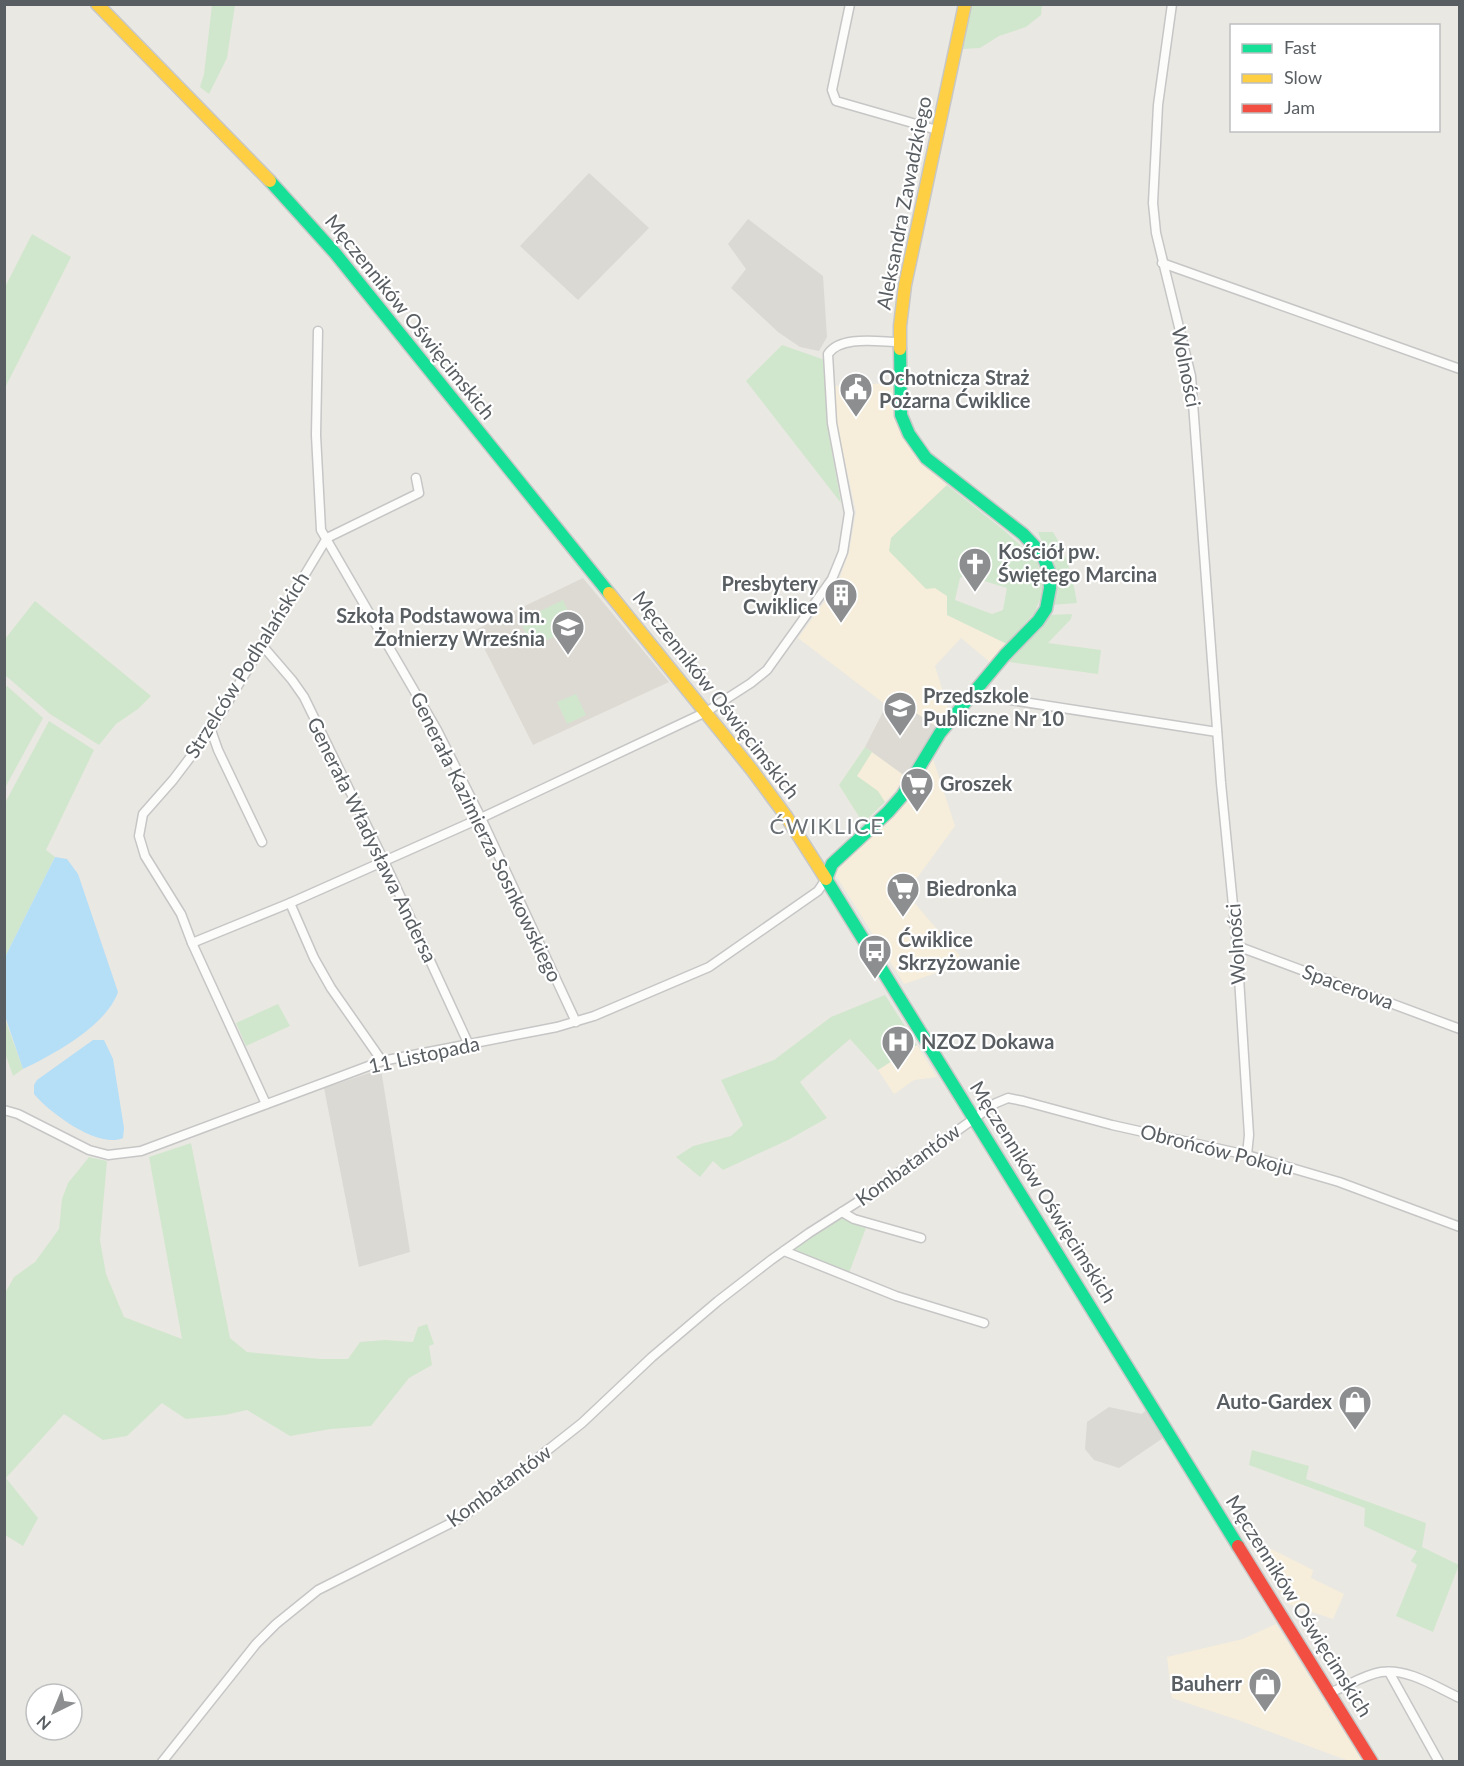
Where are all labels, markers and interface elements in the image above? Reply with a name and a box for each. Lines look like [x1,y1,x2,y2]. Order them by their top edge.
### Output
legend [1230,24,1440,132]
text: Fast [1284,36,1317,58]
text: Slow [1284,66,1322,88]
street label: Aleksandra Zawadzkiego [871,94,935,312]
text: Jam [1284,96,1315,118]
street label: Męczenników Oświęcimskich [321,209,501,424]
street label: Wolności [1167,325,1207,409]
place label: Ochotnicza Straż Pożarna Ćwiklice [879,365,1031,412]
public building icon: Ochotnicza Straż Pożarna Ćwiklice [838,371,874,418]
place label: Kościół pw. Świętego Marcina [998,539,1157,586]
church icon: Kościół pw. Świętego Marcina [957,546,993,593]
street label: Strzelców Podhalańskich [179,567,313,762]
place label: Presbytery Cwiklice [721,571,818,618]
building icon: Presbytery Cwiklice [823,577,859,624]
street label: Męczenników Oświęcimskich [628,586,805,803]
place label: Szkoła Podstawowa im. Żołnierzy Września [336,603,545,650]
school or university icon: Szkoła Podstawowa im. Żołnierzy Września [550,609,586,656]
place label: Przedszkole Publiczne Nr 10 [923,683,1064,730]
street label: Generała Kazimierza Sosnkowskiego [406,688,568,985]
school or university icon: Przedszkole Publiczne Nr 10 [882,690,918,737]
street label: Generała Władysława Andersa [303,713,443,966]
supermarket icon: Groszek [899,766,935,813]
place label: Groszek [940,771,1013,795]
district label: ĆWIKLICE [769,812,885,839]
supermarket icon: Biedronka [885,871,921,918]
place label: Biedronka [926,876,1017,900]
street label: Wolności [1220,903,1250,985]
place label: Ćwiklice Skrzyżowanie [898,927,1020,974]
bus stop icon: Ćwiklice Skrzyżowanie [857,933,893,980]
street label: Spacerowa [1299,958,1397,1014]
hospital icon: NZOZ Dokawa [880,1024,916,1071]
place label: NZOZ Dokawa [921,1029,1054,1053]
street label: 11 Listopada [366,1031,481,1077]
street label: Męczenników Oświęcimskich [966,1076,1122,1307]
street label: Kombatantów [850,1118,965,1210]
street label: Obrońców Pokoju [1138,1118,1296,1180]
shop icon: Auto-Gardex [1337,1384,1373,1431]
place label: Auto-Gardex [1216,1389,1333,1413]
street label: Kombatantów [441,1439,556,1531]
street label: Męczenników Oświęcimskich [1222,1490,1378,1721]
shop icon: Bauherr [1247,1666,1283,1713]
place label: Bauherr [1171,1671,1243,1695]
north arrow [24,1682,84,1742]
text: N [32,1712,54,1734]

